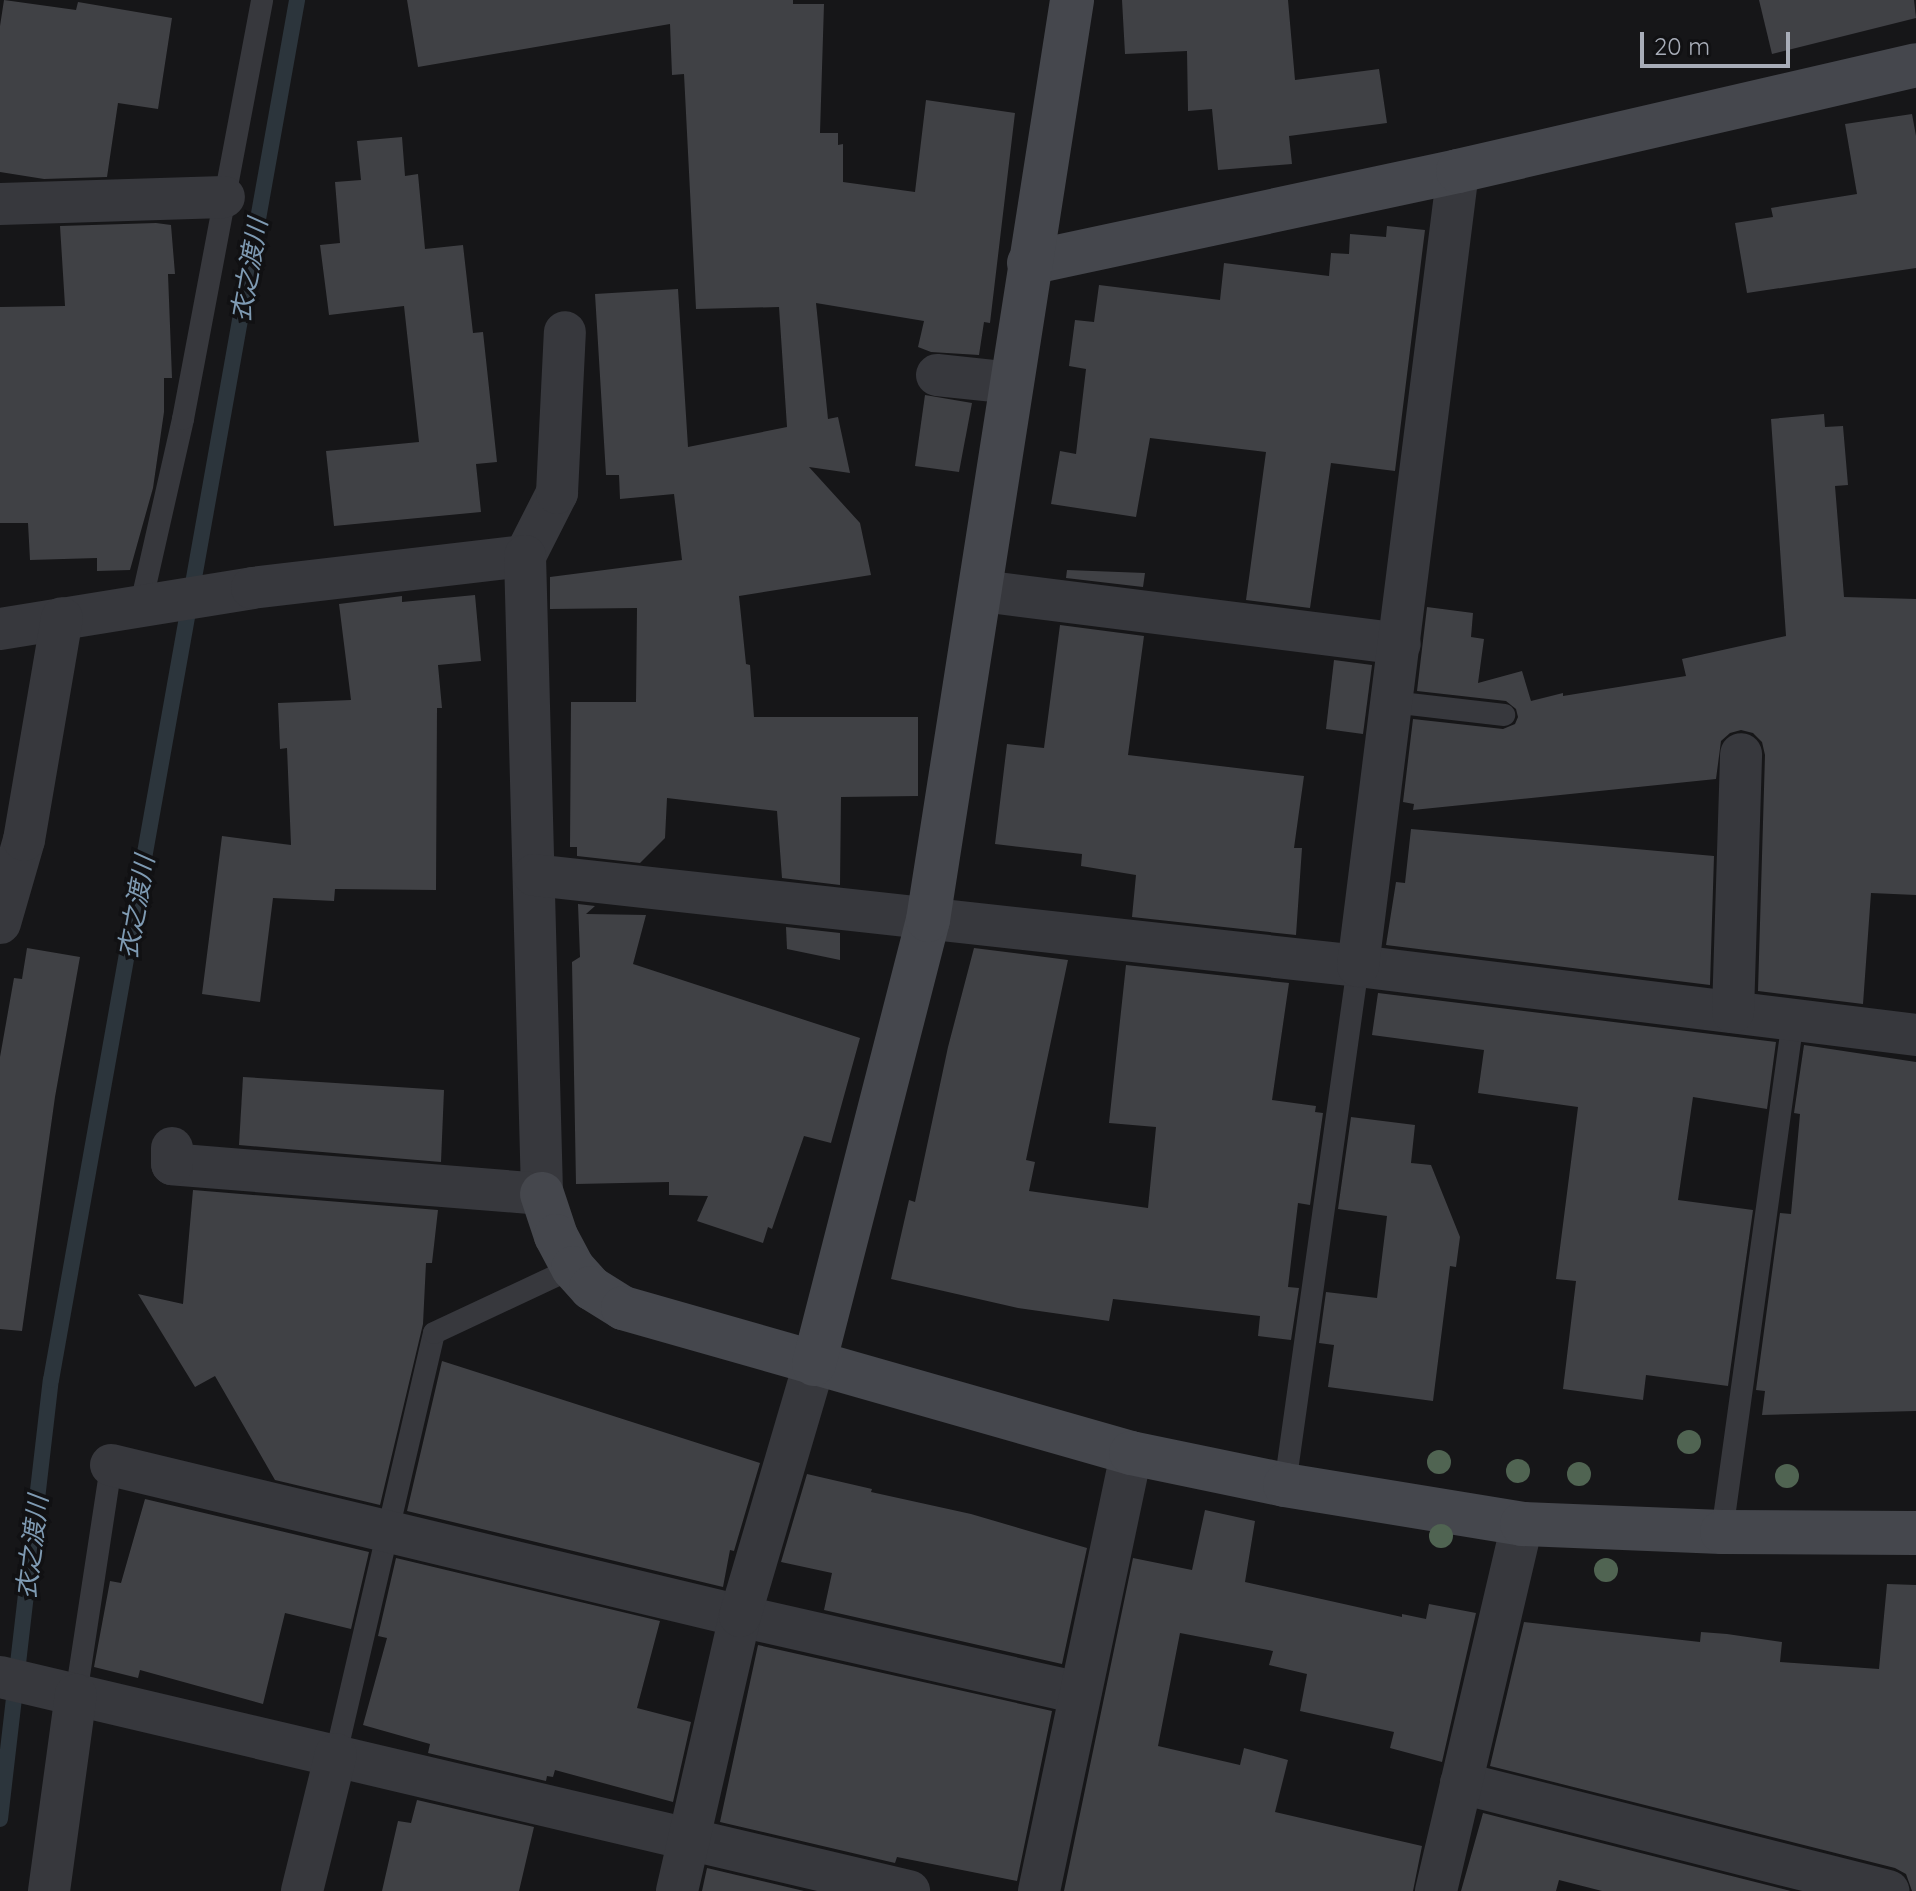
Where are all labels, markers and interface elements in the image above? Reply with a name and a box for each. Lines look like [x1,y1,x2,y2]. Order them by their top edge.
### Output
scale bar [1644,16,1794,66]
text: 20 m [1654,31,1710,61]
water label: 衣之渡川 [225,216,273,324]
water label: 衣之渡川 [112,853,160,961]
water label: 衣之渡川 [10,1493,54,1601]

